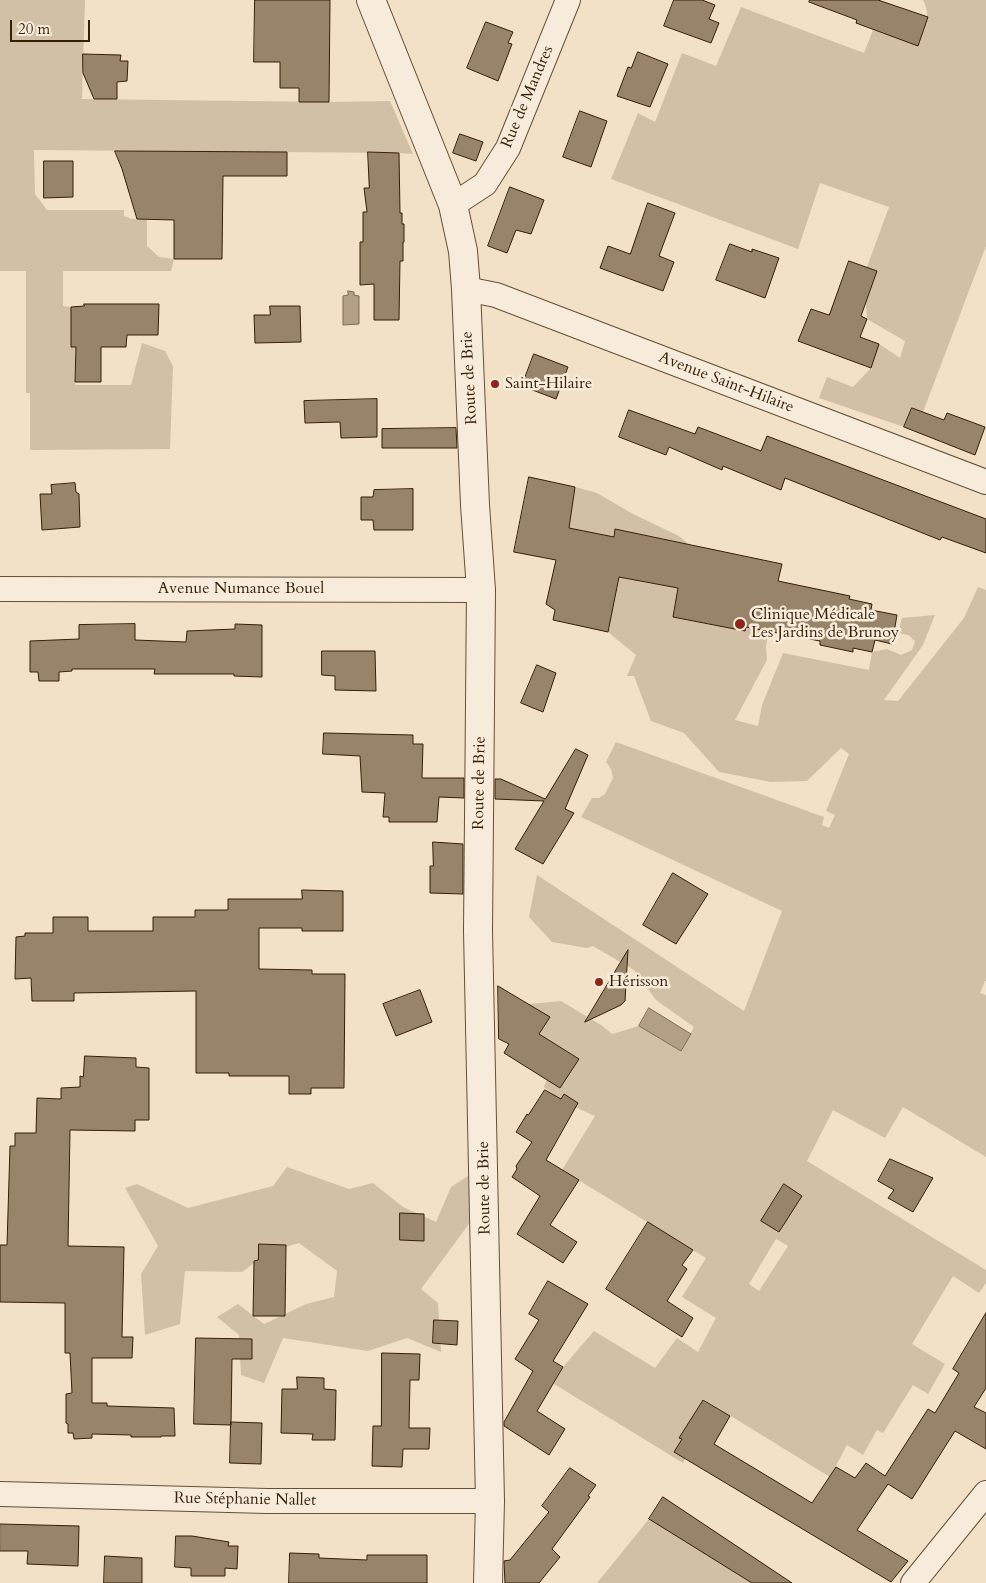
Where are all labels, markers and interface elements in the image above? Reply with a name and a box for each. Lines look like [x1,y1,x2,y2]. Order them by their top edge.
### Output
scale bar [12,10,92,42]
text: 20 m [18,19,50,39]
street label: Rue de Mandres [498,43,558,151]
street label: Route de Brie [458,331,482,425]
street label: Avenue Saint-Hilaire [656,348,796,418]
place label: Saint-Hilaire [505,374,592,394]
marker: Saint-Hilaire [489,378,501,390]
street label: Avenue Numance Bouel [158,579,324,599]
place label: Clinique Médicale Les Jardins de Brunoy [751,605,899,643]
marker: Clinique Médicale Les Jardins de Brunoy [733,617,747,631]
street label: Route de Brie [470,736,490,830]
place label: Hérisson [609,972,668,992]
marker: Hérisson [593,976,605,988]
street label: Route de Brie [475,1141,495,1235]
street label: Rue Stéphanie Nallet [174,1489,316,1511]

